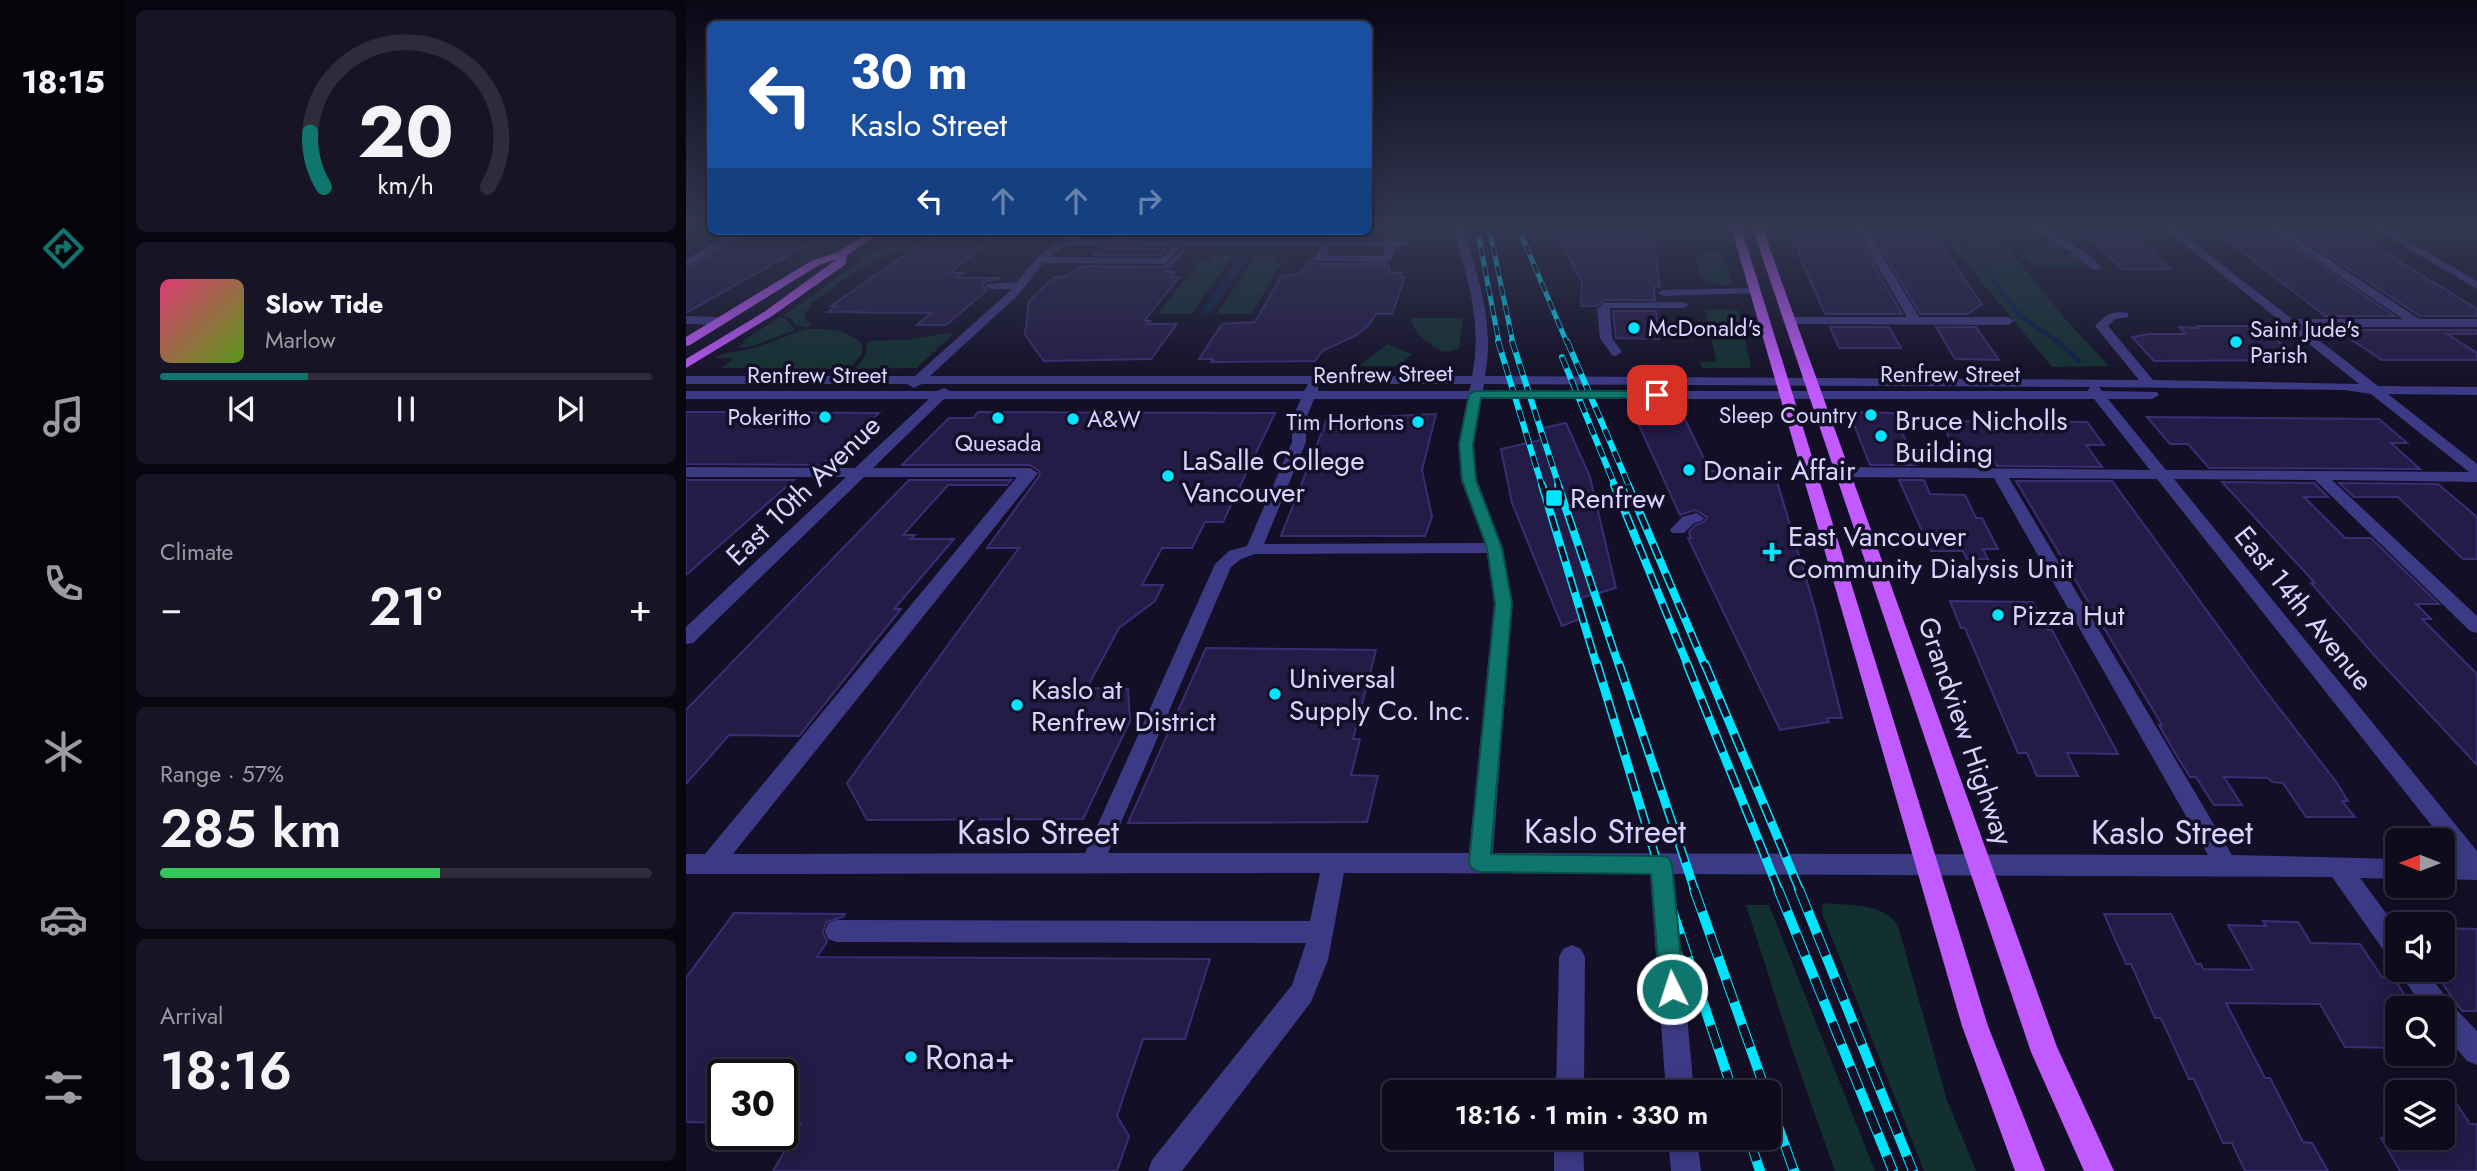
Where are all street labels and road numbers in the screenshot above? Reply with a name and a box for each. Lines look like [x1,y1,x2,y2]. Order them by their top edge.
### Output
street label: Renfrew Street [1313,356,1454,392]
street label: Renfrew Street [1880,357,2020,391]
street label: Renfrew Street [747,358,887,392]
street label: East 10th Avenue [717,406,890,575]
street label: East 14th Avenue [2224,517,2383,699]
street label: Grandview Highway [1907,612,2024,851]
street label: Kaslo Street [1524,808,1686,855]
street label: Kaslo Street [957,809,1119,856]
street label: Kaslo Street [2091,809,2253,856]

